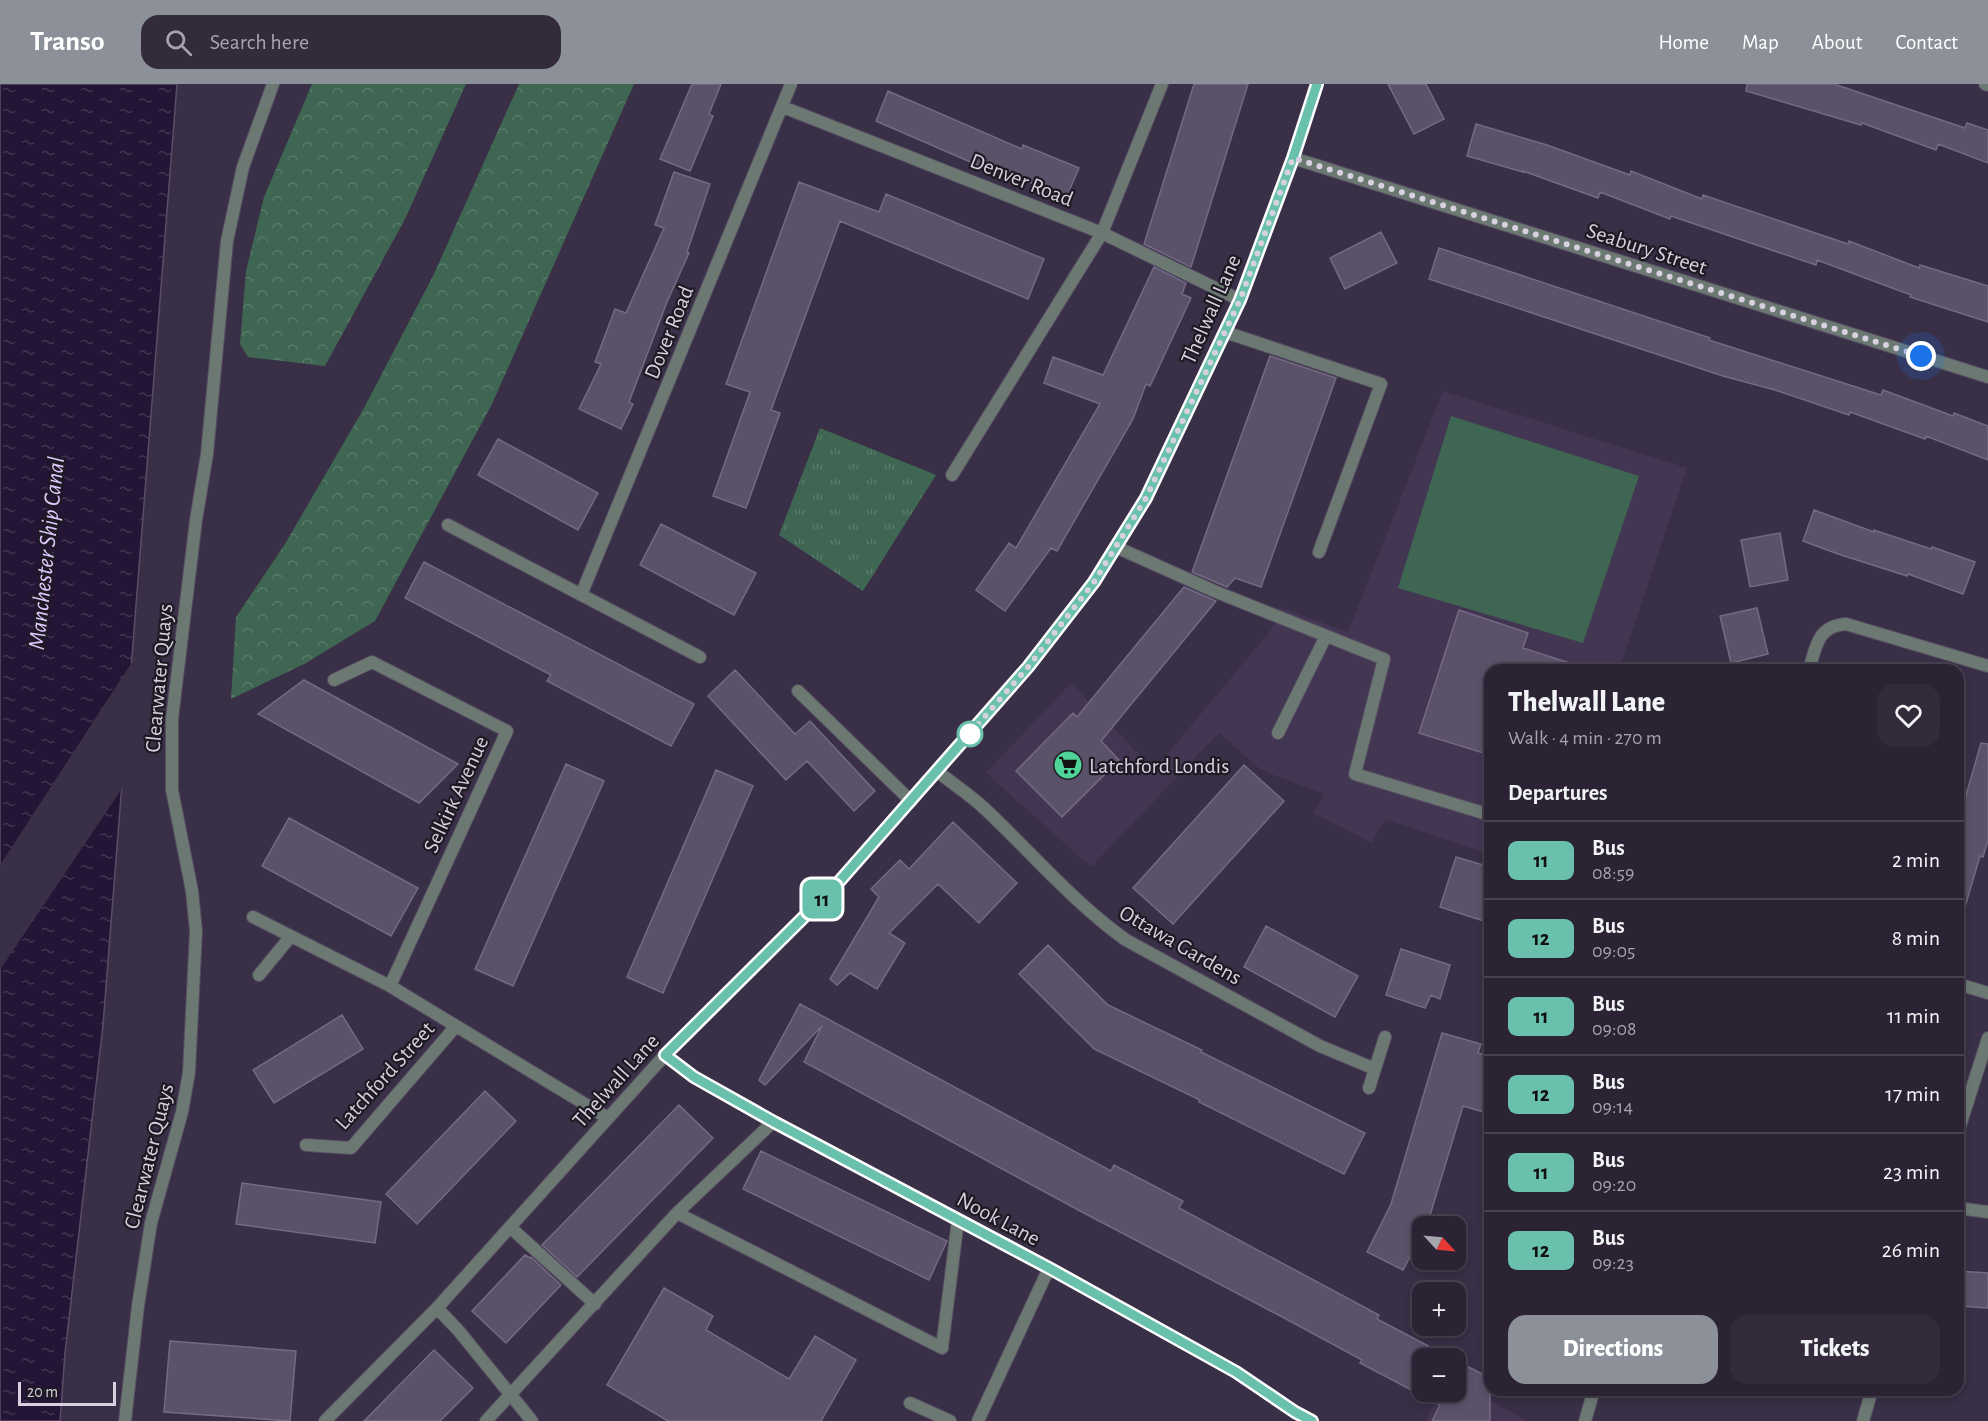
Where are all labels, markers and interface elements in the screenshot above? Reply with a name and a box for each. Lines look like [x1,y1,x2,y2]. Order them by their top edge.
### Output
search box [141,15,561,69]
icon: search [162,26,195,59]
text: Transo [30,28,105,56]
text: Search here [210,31,309,53]
text: Home [1658,32,1709,53]
text: Map [1742,32,1779,53]
text: About [1812,32,1862,53]
text: Contact [1895,32,1958,53]
street label: Denver Road [967,149,1076,211]
street label: Seabury Street [1584,219,1709,279]
street label: Thelwall Lane [1177,251,1245,367]
street label: Dover Road [640,283,698,382]
your location [1906,341,1936,371]
water label: Manchester Ship Canal [25,455,69,651]
street label: Clearwater Quays [142,603,176,753]
button: heart [1877,684,1940,747]
text: Thelwall Lane [1508,689,1665,717]
unlabelled marker [957,721,983,747]
text: Walk · 4 min · 270 m [1508,728,1662,748]
street label: Selkirk Avenue [419,733,492,856]
supermarket icon: Latchford Londis [1052,749,1084,781]
place label: Latchford Londis [1089,755,1229,777]
text: Departures [1508,782,1608,804]
text: Bus [1592,837,1625,859]
text: 2 min [1892,849,1940,871]
text: 11 [1533,850,1549,871]
text: 08:59 [1592,863,1634,883]
line badge: 11 [795,880,849,918]
text: 11 [814,889,830,910]
street label: Ottawa Gardens [1116,901,1245,989]
text: Bus [1592,915,1625,937]
text: 8 min [1892,927,1940,949]
text: 12 [1532,928,1550,949]
text: 09:05 [1592,941,1635,961]
text: Bus [1592,993,1625,1015]
text: 11 min [1887,1005,1940,1027]
text: 11 [1533,1006,1549,1027]
street label: Latchford Street [331,1018,439,1134]
text: 09:08 [1592,1019,1637,1039]
street label: Thelwall Lane [568,1030,663,1132]
text: Bus [1592,1071,1625,1093]
street label: Clearwater Quays [120,1081,178,1231]
text: 17 min [1885,1083,1940,1105]
text: 12 [1532,1084,1550,1105]
text: 09:14 [1592,1097,1633,1117]
text: Bus [1592,1149,1625,1171]
text: 23 min [1883,1161,1940,1183]
text: 11 [1533,1162,1549,1183]
text: 09:20 [1592,1175,1636,1195]
street label: Nook Lane [953,1188,1044,1250]
north arrow [1412,1216,1466,1270]
map controls [1412,1216,1466,1402]
text: Bus [1592,1227,1625,1249]
text: 26 min [1882,1239,1940,1261]
text: 12 [1532,1240,1550,1261]
text: 09:23 [1592,1253,1634,1273]
button: + [1412,1282,1466,1336]
button: Directions [1508,1315,1718,1384]
button: Tickets [1730,1315,1940,1384]
button: − [1412,1348,1466,1402]
scale bar [18,1379,116,1406]
text: 20 m [27,1384,58,1400]

